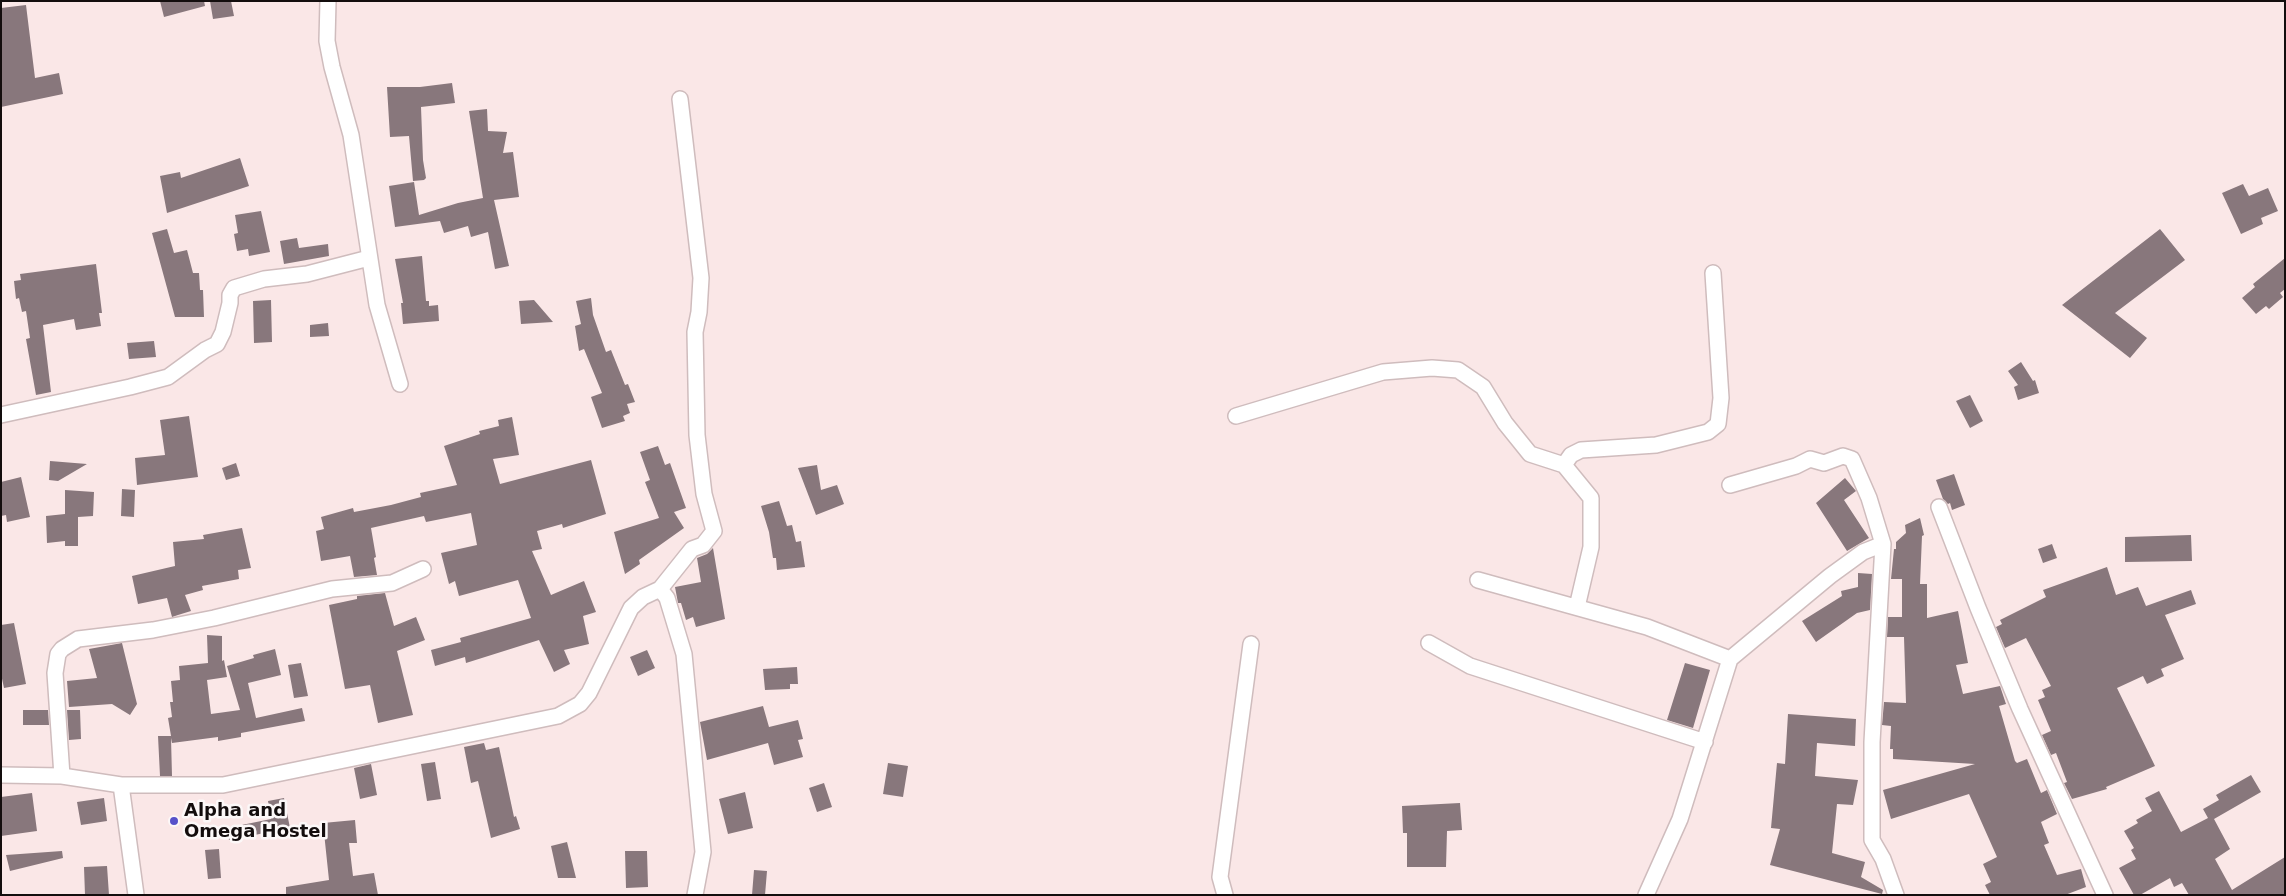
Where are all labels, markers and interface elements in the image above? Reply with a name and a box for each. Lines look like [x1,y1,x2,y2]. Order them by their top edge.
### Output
place label: Alpha and Omega Hostel [184,800,327,842]
marker: Alpha and Omega Hostel [168,815,180,827]

